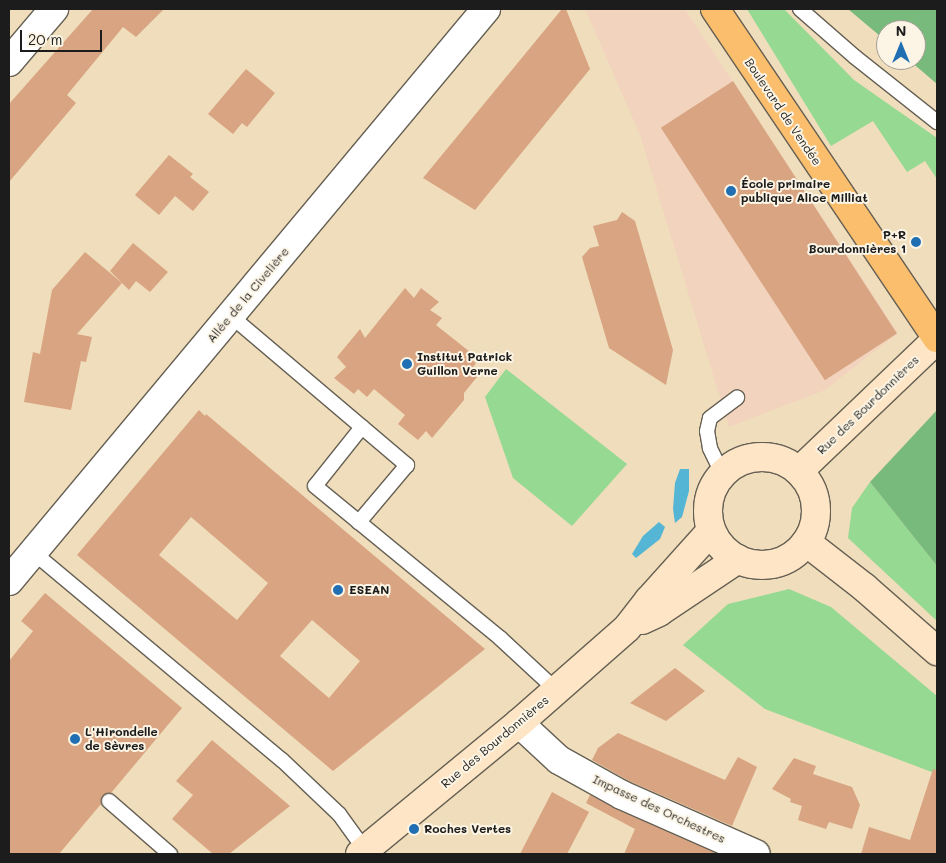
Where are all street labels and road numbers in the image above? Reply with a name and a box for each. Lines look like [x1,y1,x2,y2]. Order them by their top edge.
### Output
street label: Boulevard de Vendée [742,56,824,168]
street label: Allée de la Civelière [204,244,292,346]
street label: Rue des Bourdonnières [814,353,922,457]
street label: Rue des Bourdonnières [438,693,552,791]
street label: Impasse des Orchestres [590,772,728,846]

